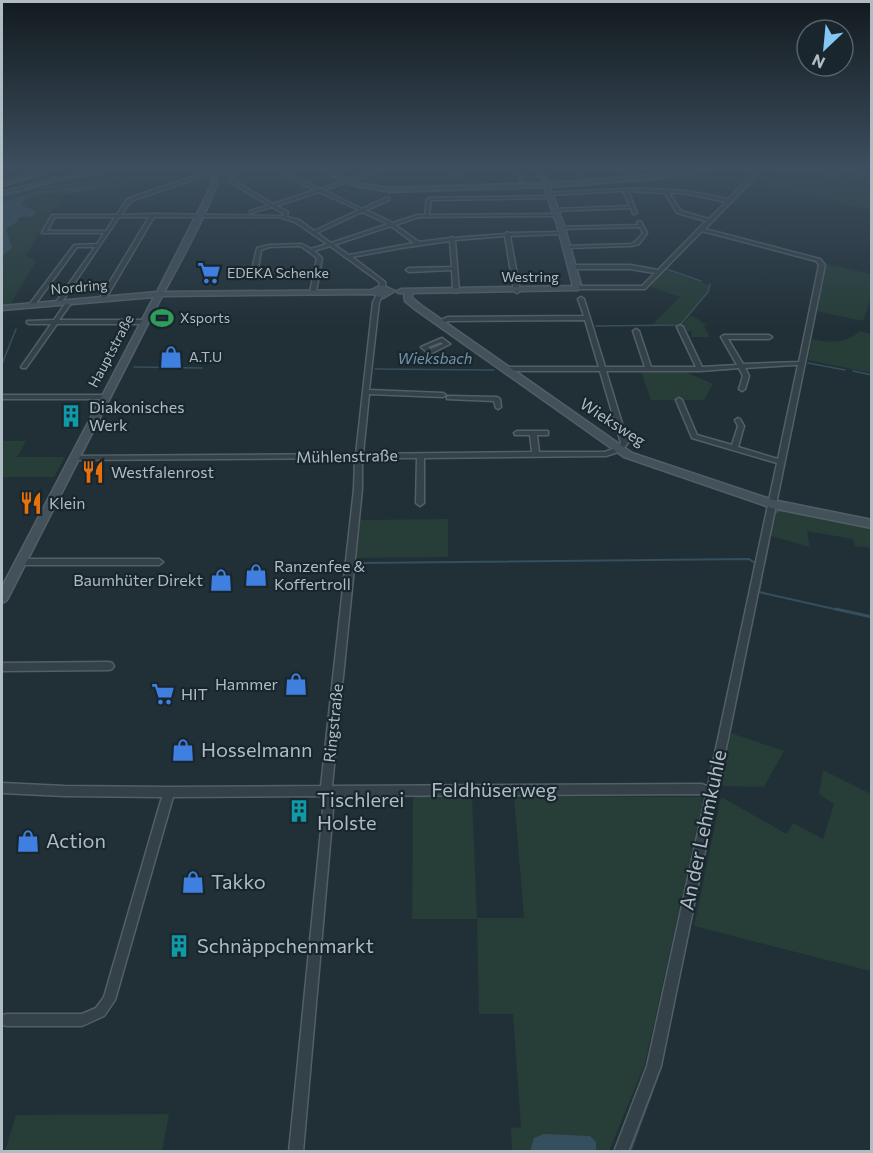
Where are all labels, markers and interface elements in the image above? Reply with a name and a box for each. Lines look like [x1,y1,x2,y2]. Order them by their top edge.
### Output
north arrow [795,18,855,78]
text: N [809,51,828,73]
supermarket icon: EDEKA Schenke [196,260,222,286]
place label: EDEKA Schenke [227,264,329,281]
street label: Westring [501,268,559,285]
street label: Nordring [50,276,109,297]
sports icon: Xsports [149,305,175,331]
place label: Xsports [180,309,230,326]
street label: Hauptstraße [84,311,137,390]
shop icon: A.T.U [158,344,184,370]
place label: A.T.U [189,348,222,365]
water label: Wieksbach [398,349,472,367]
street label: Wieksweg [577,393,650,450]
place label: Diakonisches Werk [89,397,185,434]
building icon: Diakonisches Werk [58,403,84,429]
street label: Mühlenstraße [296,445,398,466]
restaurant icon: Westfalenrost [80,459,106,485]
place label: Westfalenrost [111,462,214,481]
restaurant icon: Klein [18,490,44,516]
place label: Klein [49,493,86,512]
place label: Ranzenfee & Koffertroll [274,556,366,593]
shop icon: Ranzenfee & Koffertroll [243,562,269,588]
shop icon: Baumhüter Direkt [208,567,234,593]
place label: Baumhüter Direkt [73,570,203,589]
shop icon: Hammer [283,671,309,697]
place label: Hammer [215,674,279,693]
supermarket icon: HIT [150,681,176,707]
street label: Ringstraße [319,683,346,763]
place label: HIT [181,684,208,703]
shop icon: Hosselmann [170,737,196,763]
place label: Hosselmann [201,737,312,761]
street label: An der Lehmkuhle [673,748,731,912]
street label: Feldhüserweg [431,777,557,801]
place label: Tischlerei Holste [317,787,404,834]
building icon: Tischlerei Holste [286,798,312,824]
shop icon: Action [15,828,41,854]
place label: Action [46,828,106,852]
shop icon: Takko [180,869,206,895]
place label: Takko [211,869,266,893]
building icon: Schnäppchenmarkt [166,933,192,959]
place label: Schnäppchenmarkt [197,933,374,957]

